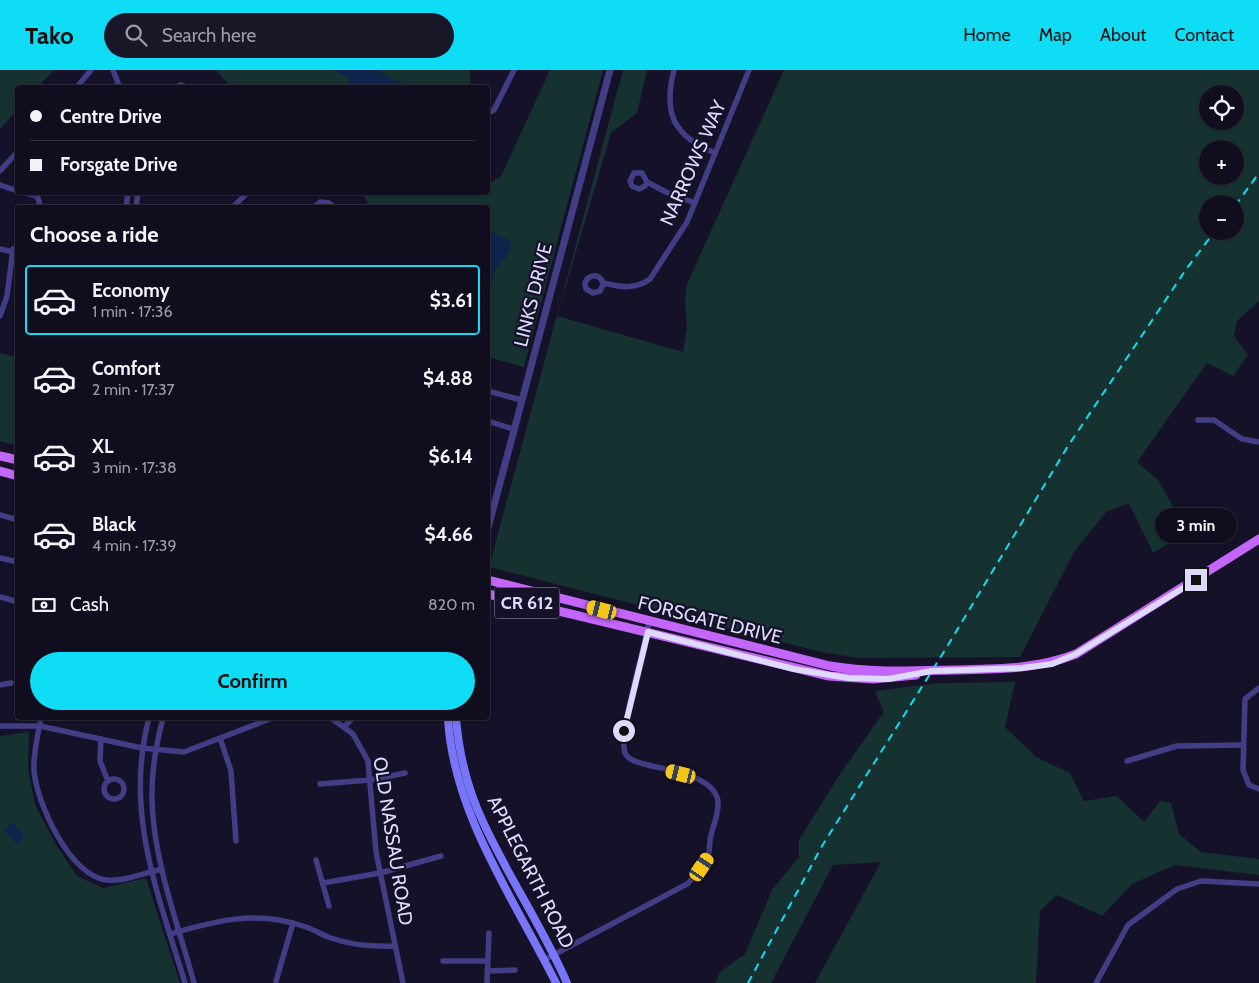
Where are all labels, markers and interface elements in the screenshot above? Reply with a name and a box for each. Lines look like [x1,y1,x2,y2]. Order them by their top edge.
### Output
search box [104,13,454,58]
text: Tako [25,21,74,50]
icon: search [122,21,150,49]
text: Search here [162,24,256,47]
text: Home [963,24,1011,46]
text: Map [1039,24,1072,46]
text: About [1100,24,1146,46]
text: Contact [1174,24,1234,46]
map controls [1199,85,1244,240]
button: locate [1199,85,1244,130]
street label: NARROWS WAY [655,97,731,229]
text: Centre Drive [60,105,162,128]
button: + [1199,140,1244,185]
text: Forsgate Drive [60,153,177,176]
button: − [1199,195,1244,240]
text: Choose a ride [30,221,159,248]
street label: LINKS DRIVE [509,241,557,349]
icon: car [32,278,77,323]
text: Economy [92,279,170,302]
text: $3.61 [430,289,473,312]
text: 1 min · 17:36 [92,302,173,321]
icon: car [32,356,77,401]
text: Comfort [92,357,161,380]
text: $4.88 [423,367,473,390]
text: 2 min · 17:37 [92,380,175,399]
icon: car [32,434,77,479]
text: XL [92,435,113,458]
text: $6.14 [429,445,473,468]
text: 3 min · 17:38 [92,458,177,477]
callout: 3 min [1155,508,1237,542]
icon: car [32,512,77,557]
text: Black [92,513,136,536]
text: 3 min [1177,516,1215,535]
text: $4.66 [425,523,473,546]
text: 4 min · 17:39 [92,536,177,555]
route end [1185,569,1207,591]
road number: CR 612 [494,588,560,618]
icon: cash [30,591,58,619]
street label: FORSGATE DRIVE [636,591,784,649]
text: Cash [70,593,109,616]
text: 820 m [428,595,475,614]
car [585,599,618,621]
button: Confirm [30,652,475,710]
route start [613,720,635,742]
street label: OLD NASSAU ROAD [368,755,418,927]
car [664,763,697,785]
street label: APPLEGARTH ROAD [483,792,580,952]
car [687,850,716,884]

